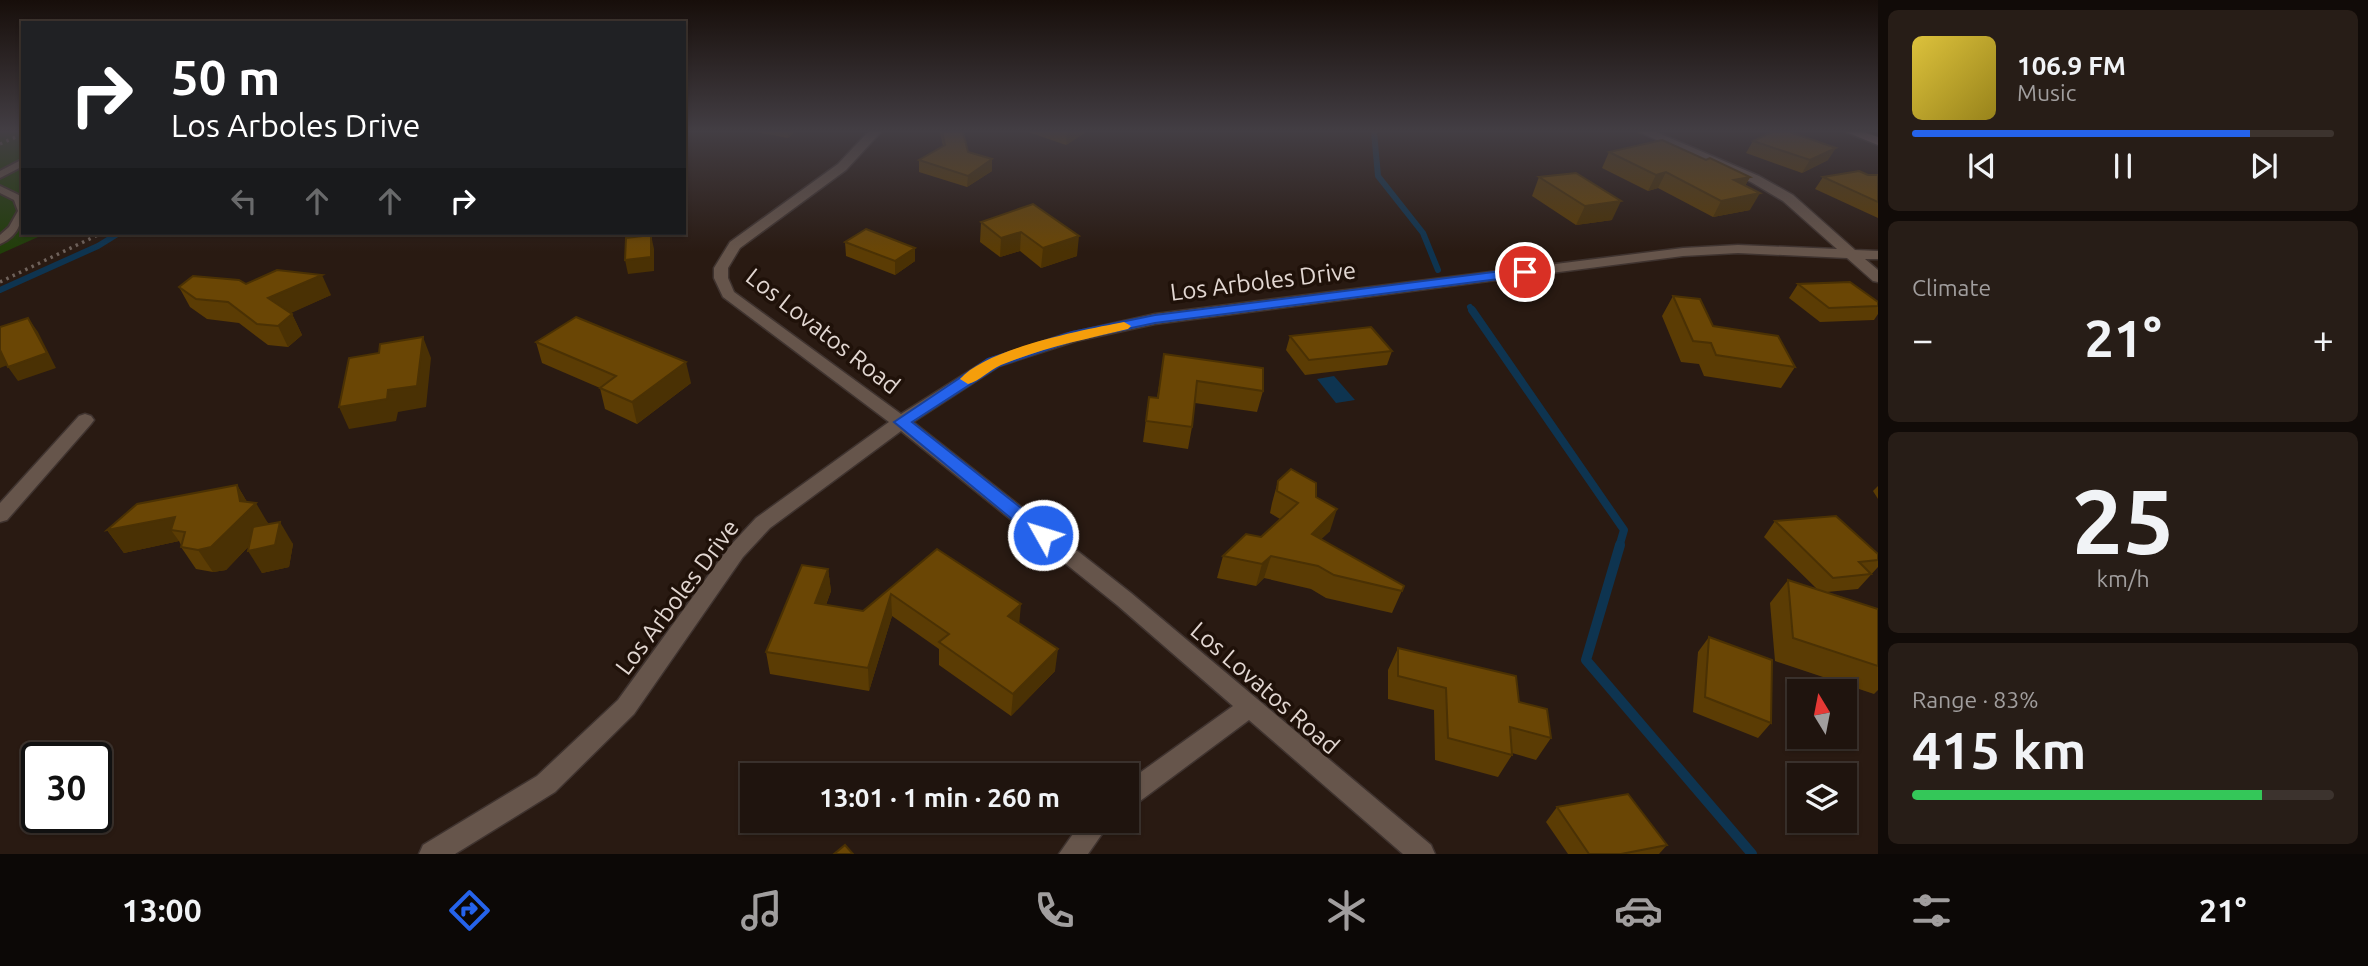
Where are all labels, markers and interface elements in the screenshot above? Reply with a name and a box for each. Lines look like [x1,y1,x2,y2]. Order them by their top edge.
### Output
icon: right [56,49,147,140]
text: 50 m [171,49,280,104]
text: 106.9 FM [2017,51,2126,80]
text: Music [2017,80,2076,105]
text: Los Arboles Drive [171,107,421,143]
icon: previous [1963,147,2001,185]
icon: pause [2104,147,2142,185]
icon: next [2245,147,2283,185]
icon: left [225,182,263,220]
icon: ahead [298,182,336,220]
icon: ahead [371,182,409,220]
icon: right [444,182,482,220]
pin [1495,242,1555,302]
icon: arrive [1506,253,1544,291]
street label: Los Arboles Drive [1168,256,1358,306]
street label: Los Lovatos Road [741,263,905,399]
text: Climate [1912,275,1991,300]
text: 21° [2084,309,2162,367]
text: − [1912,318,1933,360]
text: + [2313,318,2334,360]
text: 25 [2072,469,2174,571]
position arrow [1006,498,1080,572]
street label: Los Arboles Drive [610,514,744,680]
text: km/h [2096,566,2150,591]
street label: Los Lovatos Road [1186,616,1344,760]
north arrow [1787,679,1857,749]
map controls [1787,679,1857,833]
text: Range · 83% [1912,687,2039,712]
text: 415 km [1912,721,2086,779]
speed limit sign: 30 [21,742,112,833]
button: layers [1787,763,1857,833]
text: 13:01 · 1 min · 260 m [819,783,1060,812]
icon: directions [445,886,494,935]
icon: music [737,886,786,935]
icon: phone [1030,886,1079,935]
icon: climate [1322,886,1371,935]
icon: car [1614,886,1663,935]
icon: filters [1907,886,1956,935]
text: 13:00 [122,892,202,928]
text: 21° [2199,892,2246,928]

